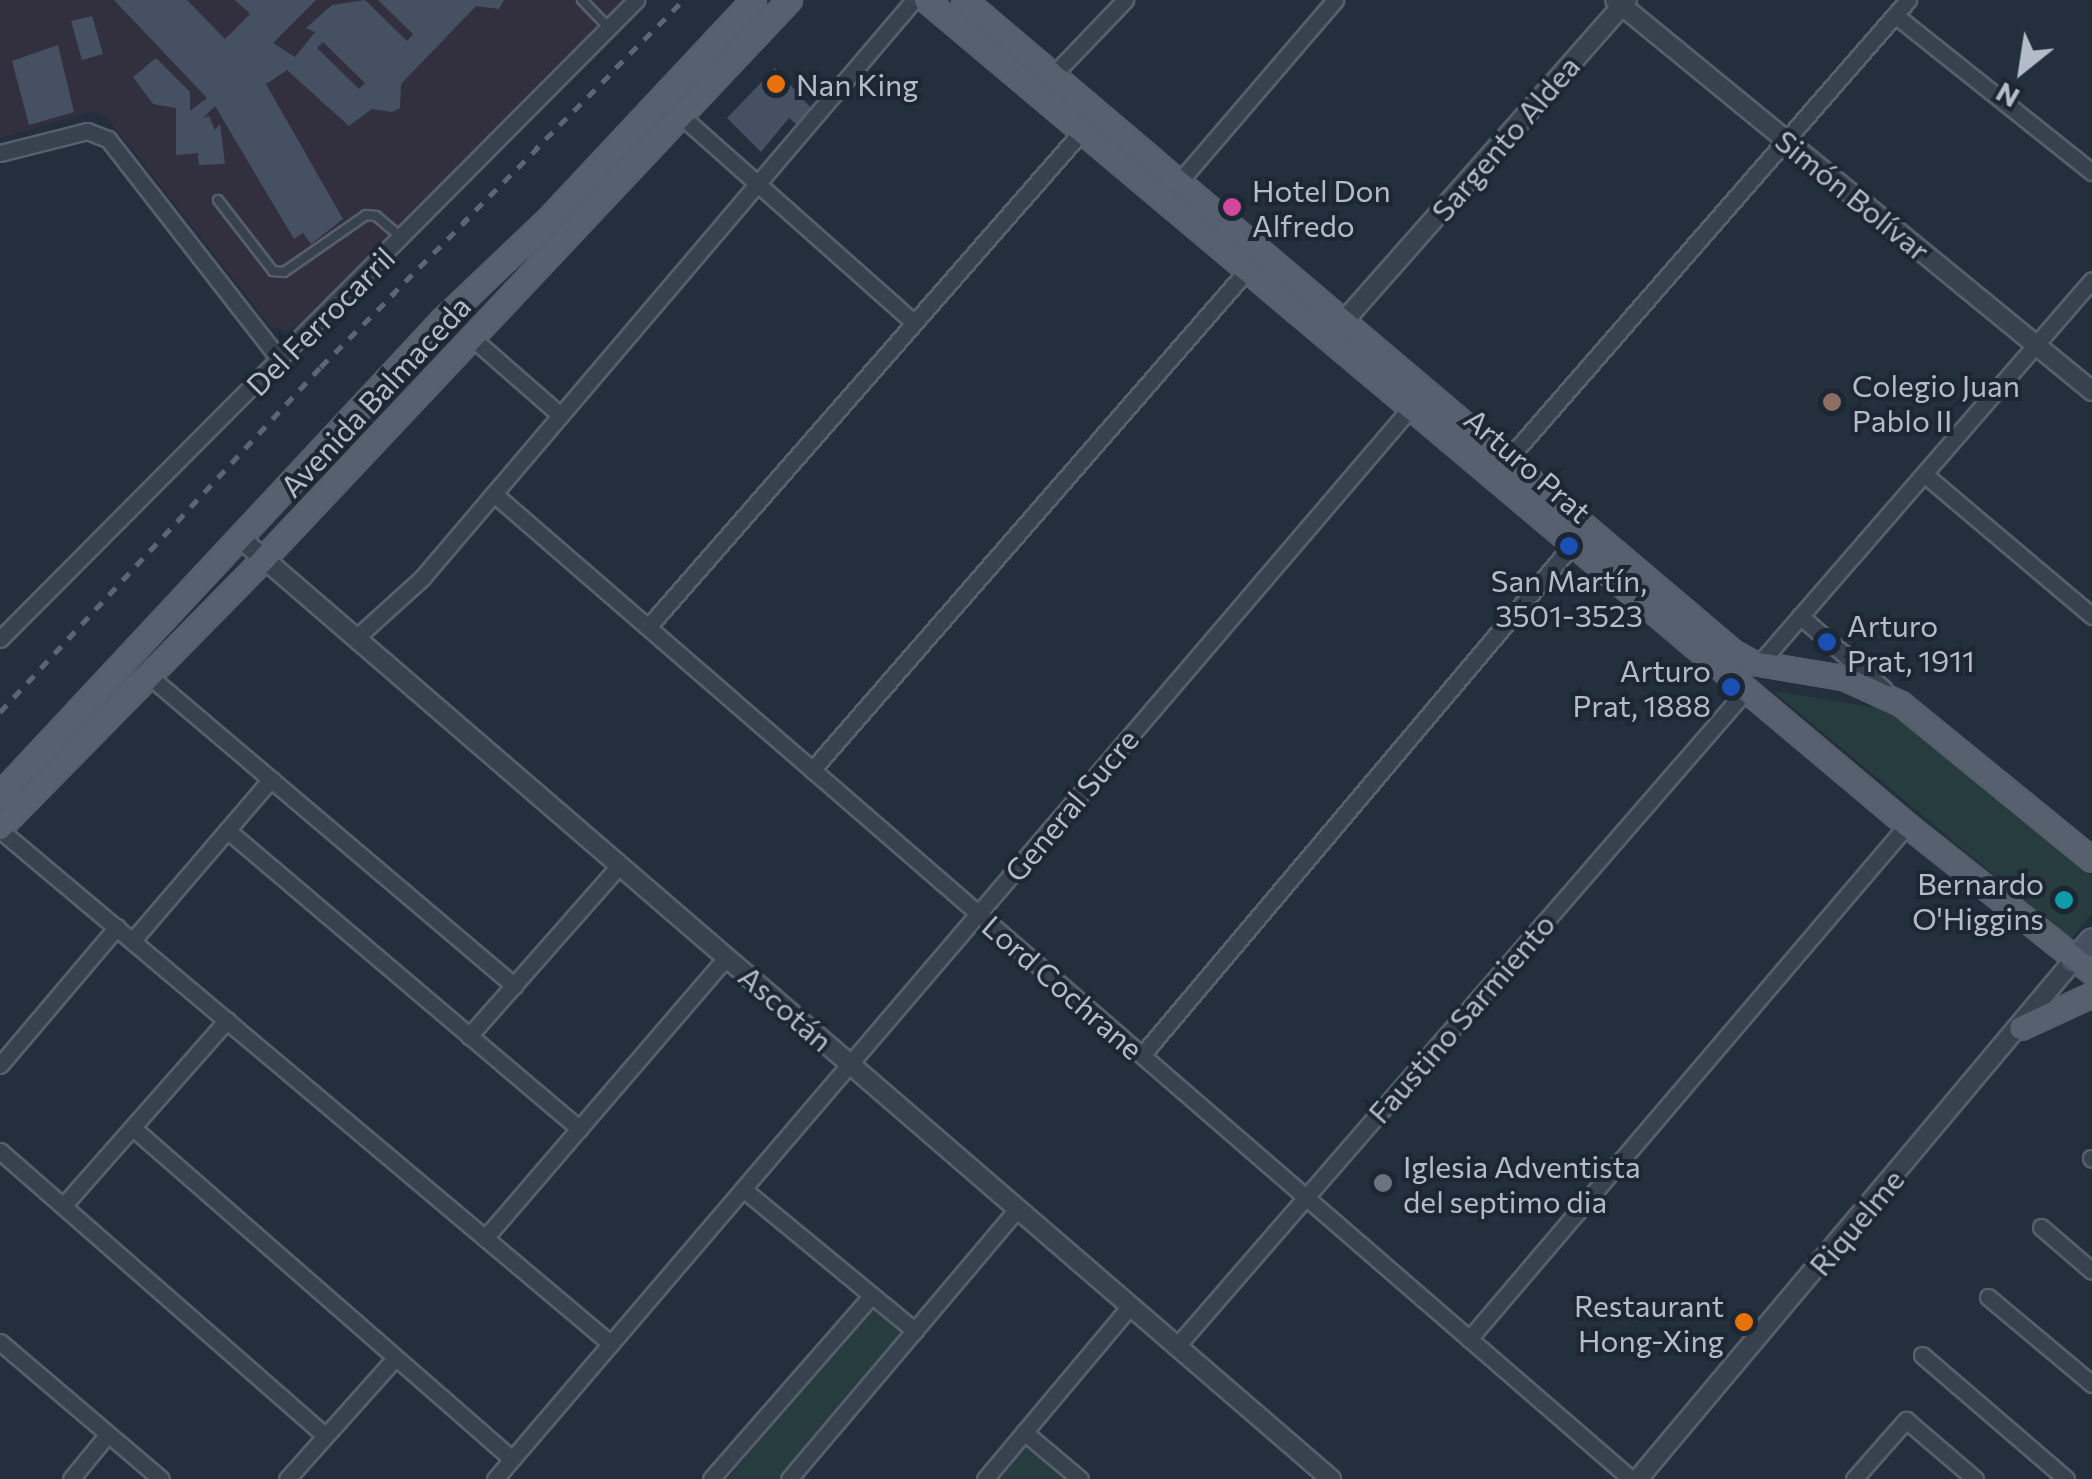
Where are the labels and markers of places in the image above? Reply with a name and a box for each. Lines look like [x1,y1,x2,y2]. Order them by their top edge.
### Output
place label: Nan King [796,66,919,102]
marker: Nan King [765,73,787,95]
place label: Hotel Don Alfredo [1252,172,1391,242]
marker: Hotel Don Alfredo [1221,196,1243,218]
place label: Colegio Juan Pablo II [1852,367,2020,438]
marker: Colegio Juan Pablo II [1821,391,1843,413]
marker: San Martín, 3501-3523 [1558,535,1580,557]
place label: San Martín, 3501-3523 [1491,562,1647,632]
place label: Arturo Prat, 1911 [1847,607,1975,678]
marker: Arturo Prat, 1911 [1816,631,1838,653]
place label: Arturo Prat, 1888 [1572,652,1711,722]
marker: Arturo Prat, 1888 [1720,676,1742,698]
place label: Bernardo O'Higgins [1912,865,2044,936]
marker: Bernardo O'Higgins [2053,889,2075,911]
place label: Iglesia Adventista del septimo dia [1403,1148,1641,1218]
marker: Iglesia Adventista del septimo dia [1372,1172,1394,1194]
place label: Restaurant Hong-Xing [1574,1287,1724,1358]
marker: Restaurant Hong-Xing [1733,1311,1755,1333]

